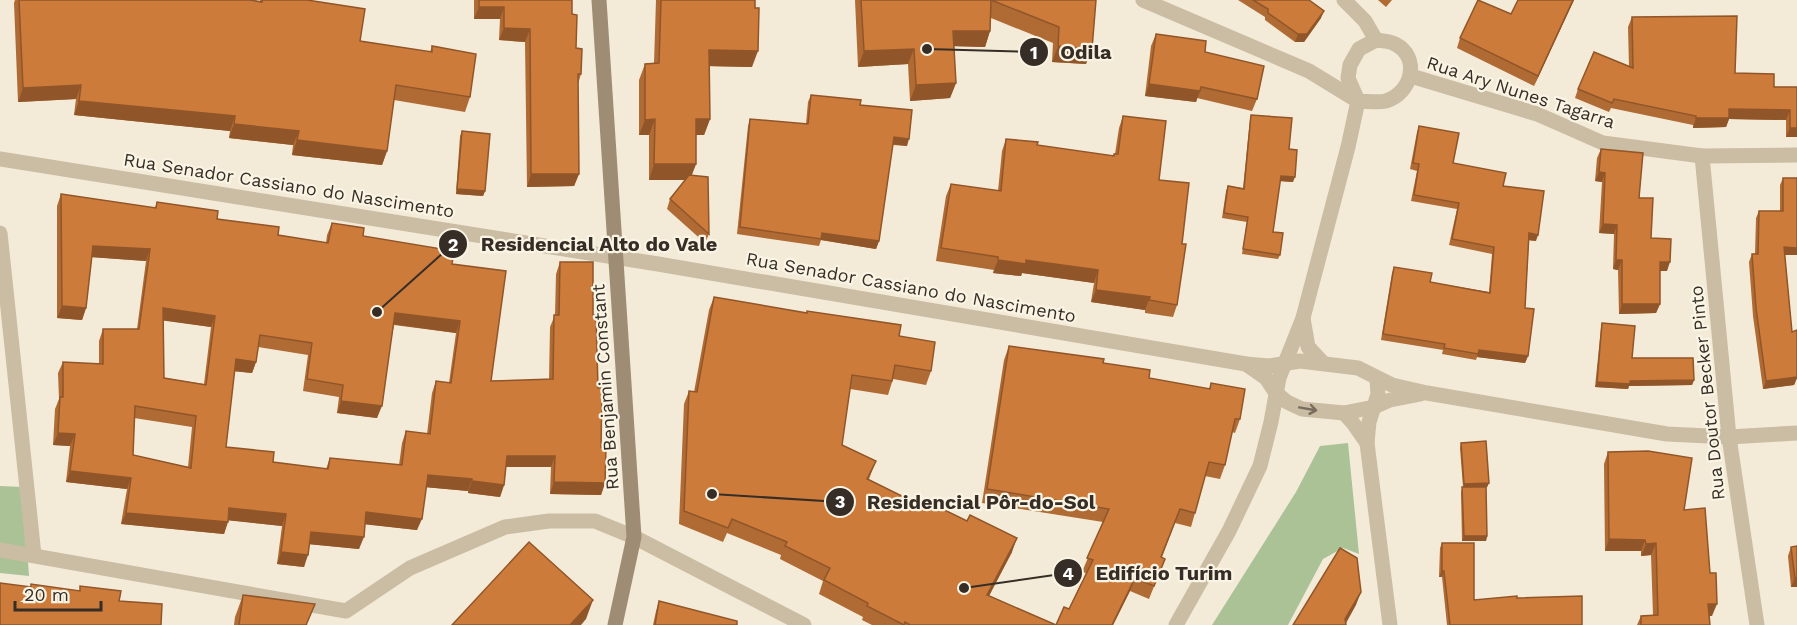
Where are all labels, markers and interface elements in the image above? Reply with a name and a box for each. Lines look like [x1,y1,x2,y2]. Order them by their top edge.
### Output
callout: Odila [1019,33,1124,71]
text: Odila [1060,40,1112,64]
text: 1 [1030,42,1038,63]
street label: Rua Ary Nunes Tagarra [1424,52,1618,132]
street label: Rua Senador Cassiano do Nascimento [122,148,456,222]
callout: Residencial Alto do Vale [438,225,729,263]
text: Residencial Alto do Vale [481,232,717,256]
text: 2 [448,234,458,255]
street label: Rua Senador Cassiano do Nascimento [744,248,1078,326]
street label: Rua Benjamin Constant [587,283,623,491]
street label: Rua Doutor Becker Pinto [1685,285,1729,501]
one-way arrow [1298,403,1317,414]
callout: Residencial Pôr-do-Sol [825,483,1108,521]
text: Residencial Pôr-do-Sol [867,490,1096,514]
text: 3 [835,491,845,512]
callout: Edifício Turim [1053,554,1244,592]
text: Edifício Turim [1096,561,1232,585]
text: 4 [1062,563,1074,584]
scale bar [15,574,100,612]
text: 20 m [24,584,69,605]

